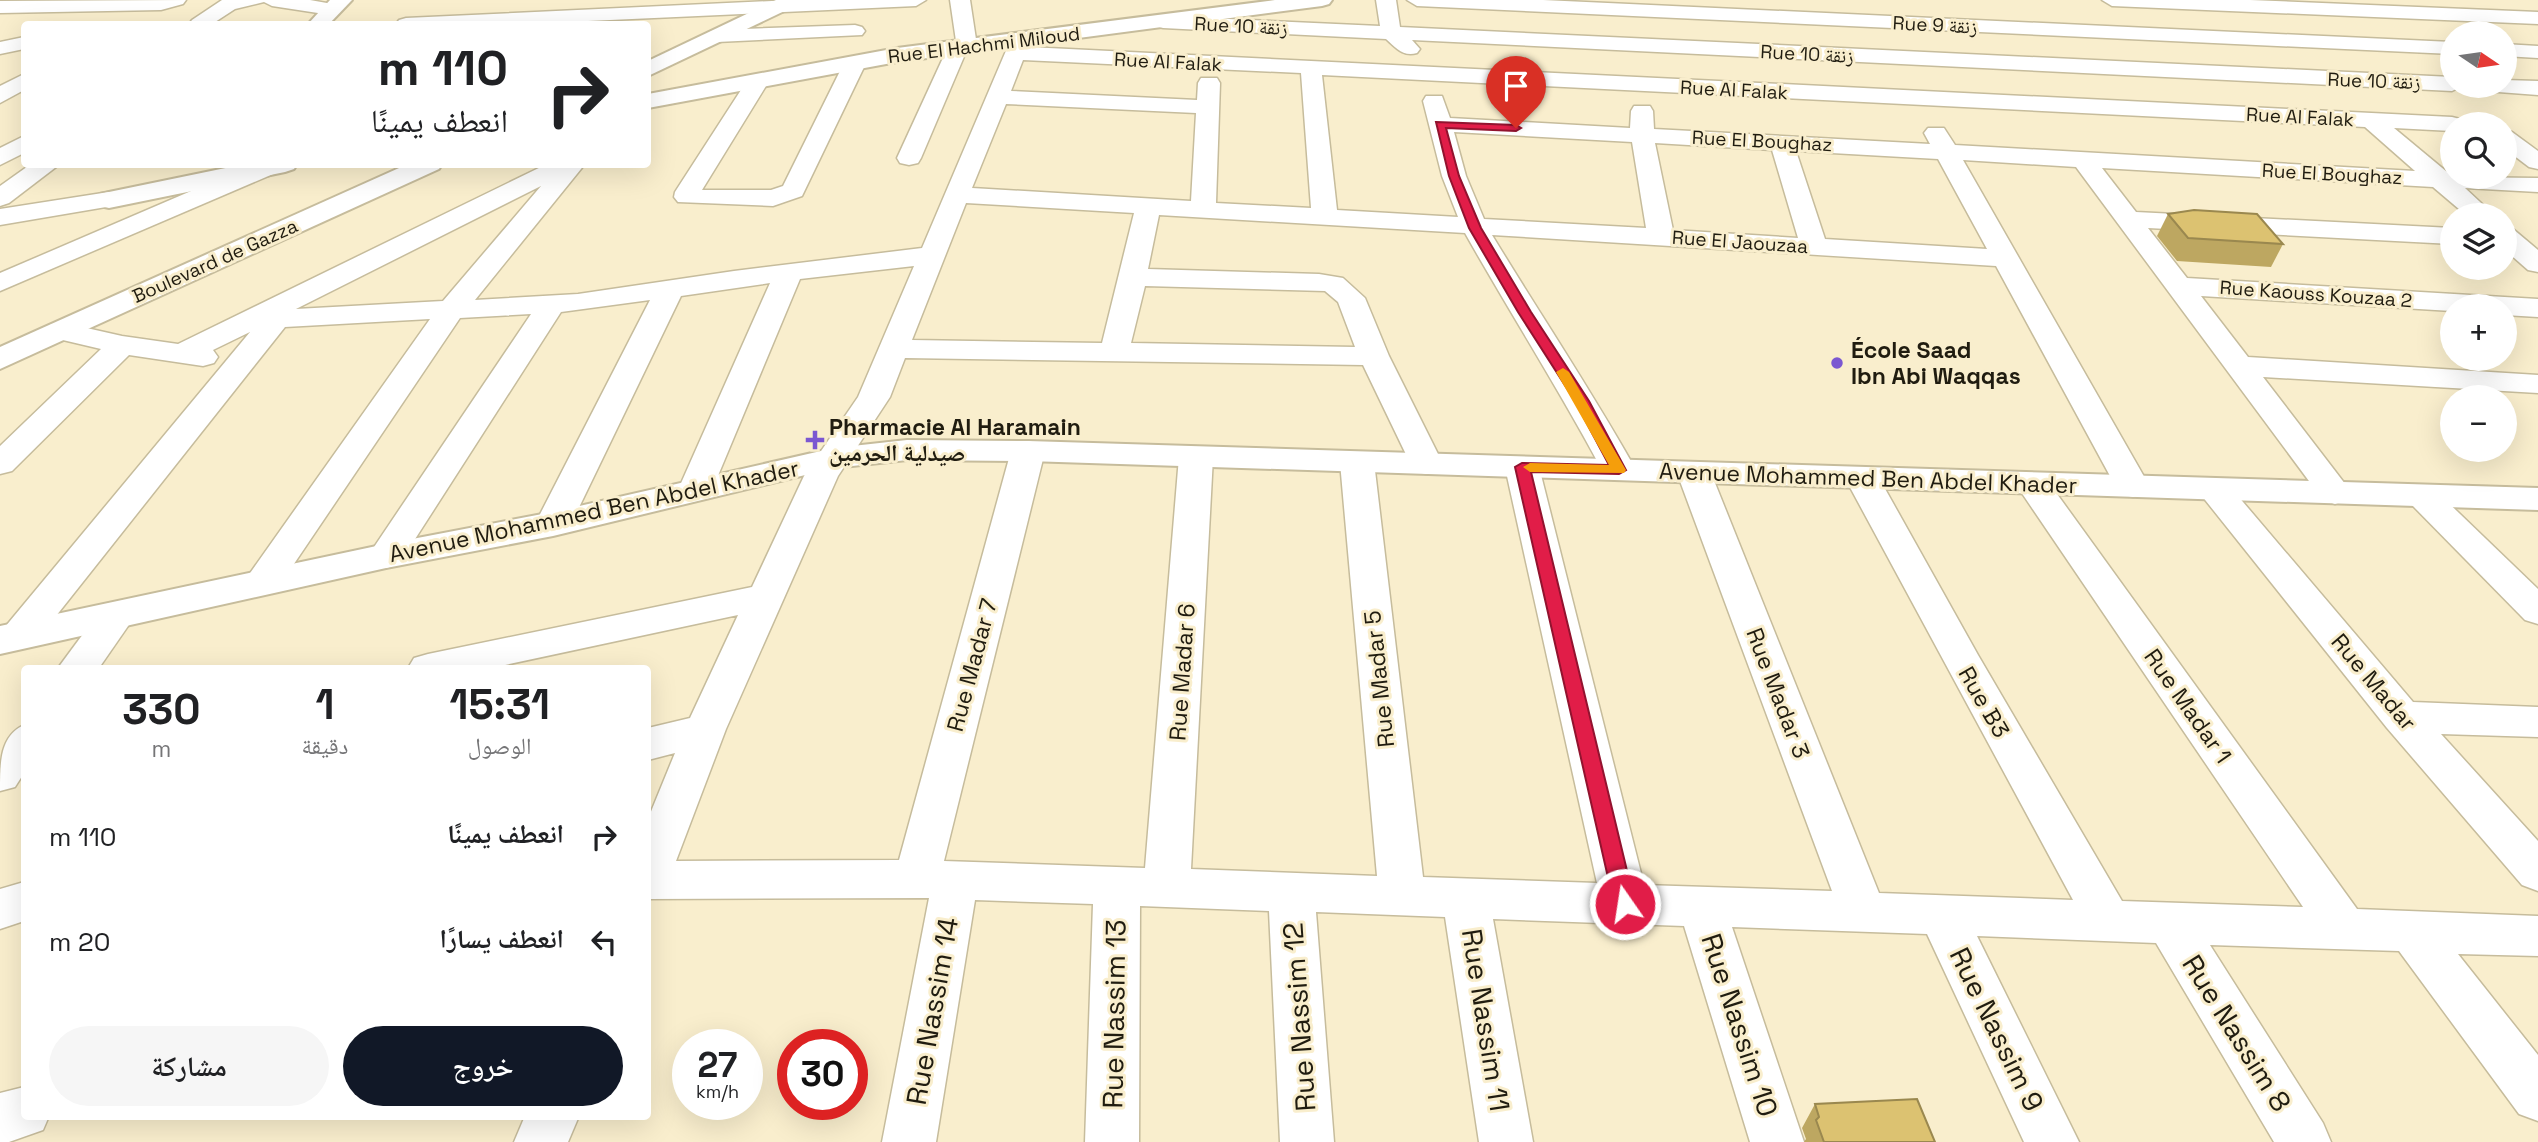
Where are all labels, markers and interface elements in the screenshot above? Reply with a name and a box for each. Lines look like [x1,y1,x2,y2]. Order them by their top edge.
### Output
street label: Rue 9 زنقة [1892,10,1978,40]
street label: Rue 10 زنقة [1194,11,1288,41]
street label: Rue El Hachmi Miloud [887,21,1081,69]
north arrow [2440,21,2516,98]
map controls [2440,21,2517,462]
text: 110 m [378,37,508,99]
street label: Rue 10 زنقة [1760,39,1854,69]
street label: Rue Al Falak [1113,47,1223,77]
icon: right [532,49,623,140]
pin [1486,56,1546,128]
icon: arrive [1497,67,1535,105]
street label: Rue 10 زنقة [2327,67,2421,95]
street label: Rue Al Falak [1679,75,1789,105]
text: انعطف يمينًا [371,101,508,141]
street label: Rue Al Falak [2245,102,2355,132]
button: search [2440,112,2517,189]
street label: Rue El Boughaz [1691,125,1833,157]
street label: Rue El Boughaz [2261,158,2403,190]
button: layers [2440,203,2517,280]
street label: Boulevard de Gazza [128,213,302,309]
street label: Rue El Jaouzaa [1671,225,1809,259]
street label: Rue Kaouss Kouzaa 2 [2219,275,2413,313]
button: + [2440,294,2517,371]
place label: École Saad Ibn Abi Waqqas [1851,335,2021,391]
marker: École Saad Ibn Abi Waqqas [1829,355,1845,371]
button: − [2440,385,2517,462]
place label: Pharmacie Al Haramain صيدلية الحرمين [829,412,1081,468]
marker: Pharmacie Al Haramain صيدلية الحرمين [807,432,823,448]
street label: Avenue Mohammed Ben Abdel Khader [386,453,802,569]
street label: Avenue Mohammed Ben Abdel Khader [1658,456,2078,500]
street label: Rue Madar 7 [940,595,1004,735]
street label: Rue Madar 6 [1162,602,1202,742]
street label: Rue Madar 5 [1357,609,1401,749]
street label: Rue Madar 3 [1739,623,1817,763]
street label: Rue Madar [2325,627,2423,737]
street label: Rue Madar 1 [2138,643,2238,769]
street label: Rue B3 [1952,661,2016,743]
text: 1 [315,678,334,731]
text: 15:31 [449,678,550,731]
text: 330 [122,683,200,736]
text: دقيقة [302,731,348,761]
text: الوصول [468,731,531,761]
text: m [151,734,171,764]
text: انعطف يمينًا [447,817,564,851]
icon: right [585,818,623,856]
text: 110 m [49,820,116,854]
position arrow [1588,867,1662,941]
street label: Rue Nassim 14 [898,914,966,1108]
street label: Rue Nassim 13 [1094,919,1134,1109]
street label: Rue Nassim 12 [1274,921,1324,1113]
text: انعطف يسارًا [440,922,564,956]
icon: left [585,923,623,961]
text: 20 m [49,925,110,959]
street label: Rue Nassim 11 [1454,926,1518,1114]
street label: Rue Nassim 10 [1693,929,1787,1121]
street label: Rue Nassim 9 [1942,941,2052,1117]
street label: Rue Nassim 8 [2175,948,2299,1118]
button: مشاركة [49,1026,329,1106]
button: خروج [343,1026,623,1106]
speed limit sign: 30 [777,1029,868,1120]
text: 27 [698,1043,737,1087]
text: km/h [696,1080,739,1103]

